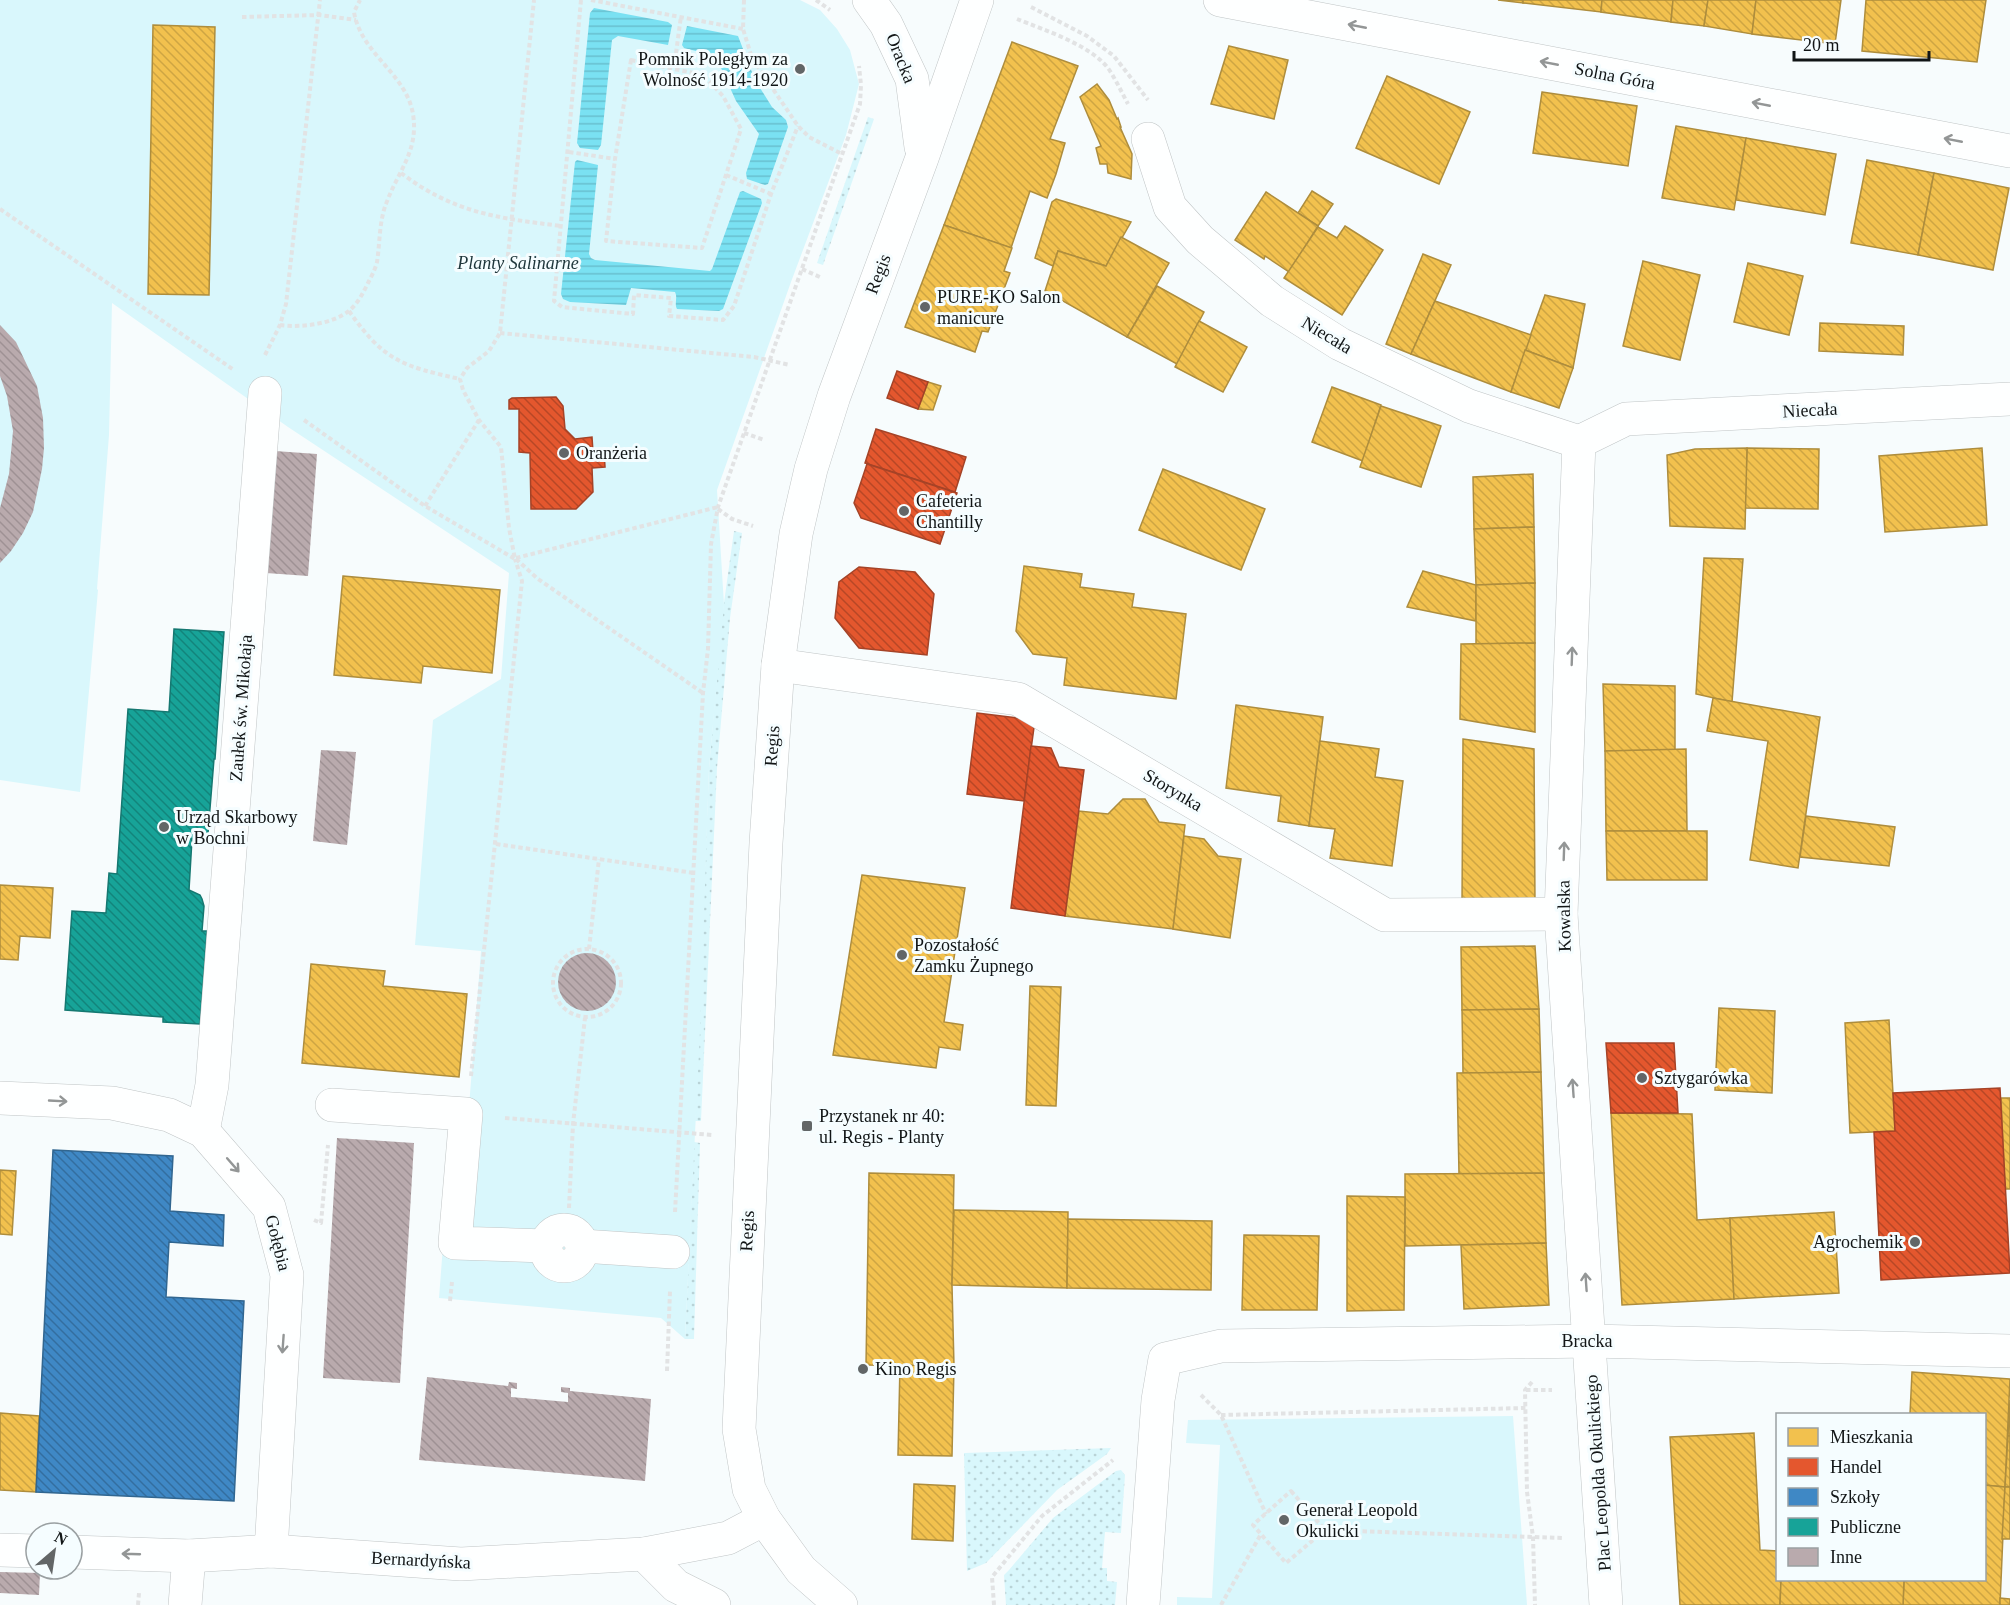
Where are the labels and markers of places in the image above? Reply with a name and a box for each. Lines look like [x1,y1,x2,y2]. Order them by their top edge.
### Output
place label: Pomnik Poległym za Wolność 1914-1920 [638,49,788,90]
marker: Pomnik Poległym za Wolność 1914-1920 [793,62,807,76]
place label: PURE-KO Salon manicure [937,287,1061,328]
marker: PURE-KO Salon manicure [918,300,932,314]
place label: Oranżeria [576,443,647,463]
marker: Oranżeria [557,446,571,460]
place label: Cafeteria Chantilly [916,491,983,532]
marker: Cafeteria Chantilly [897,504,911,518]
place label: Urząd Skarbowy w Bochni [176,807,297,848]
marker: Urząd Skarbowy w Bochni [157,820,171,834]
place label: Pozostałość Zamku Żupnego [914,935,1033,976]
marker: Pozostałość Zamku Żupnego [895,948,909,962]
place label: Sztygarówka [1654,1068,1748,1088]
marker: Sztygarówka [1635,1071,1649,1085]
place label: Przystanek nr 40: ul. Regis - Planty [819,1106,945,1147]
marker: Przystanek nr 40: ul. Regis - Planty [800,1119,814,1133]
place label: Agrochemik [1813,1232,1903,1252]
marker: Agrochemik [1908,1235,1922,1249]
place label: Kino Regis [875,1359,957,1379]
marker: Kino Regis [856,1362,870,1376]
place label: Generał Leopold Okulicki [1296,1500,1417,1541]
marker: Generał Leopold Okulicki [1277,1513,1291,1527]

